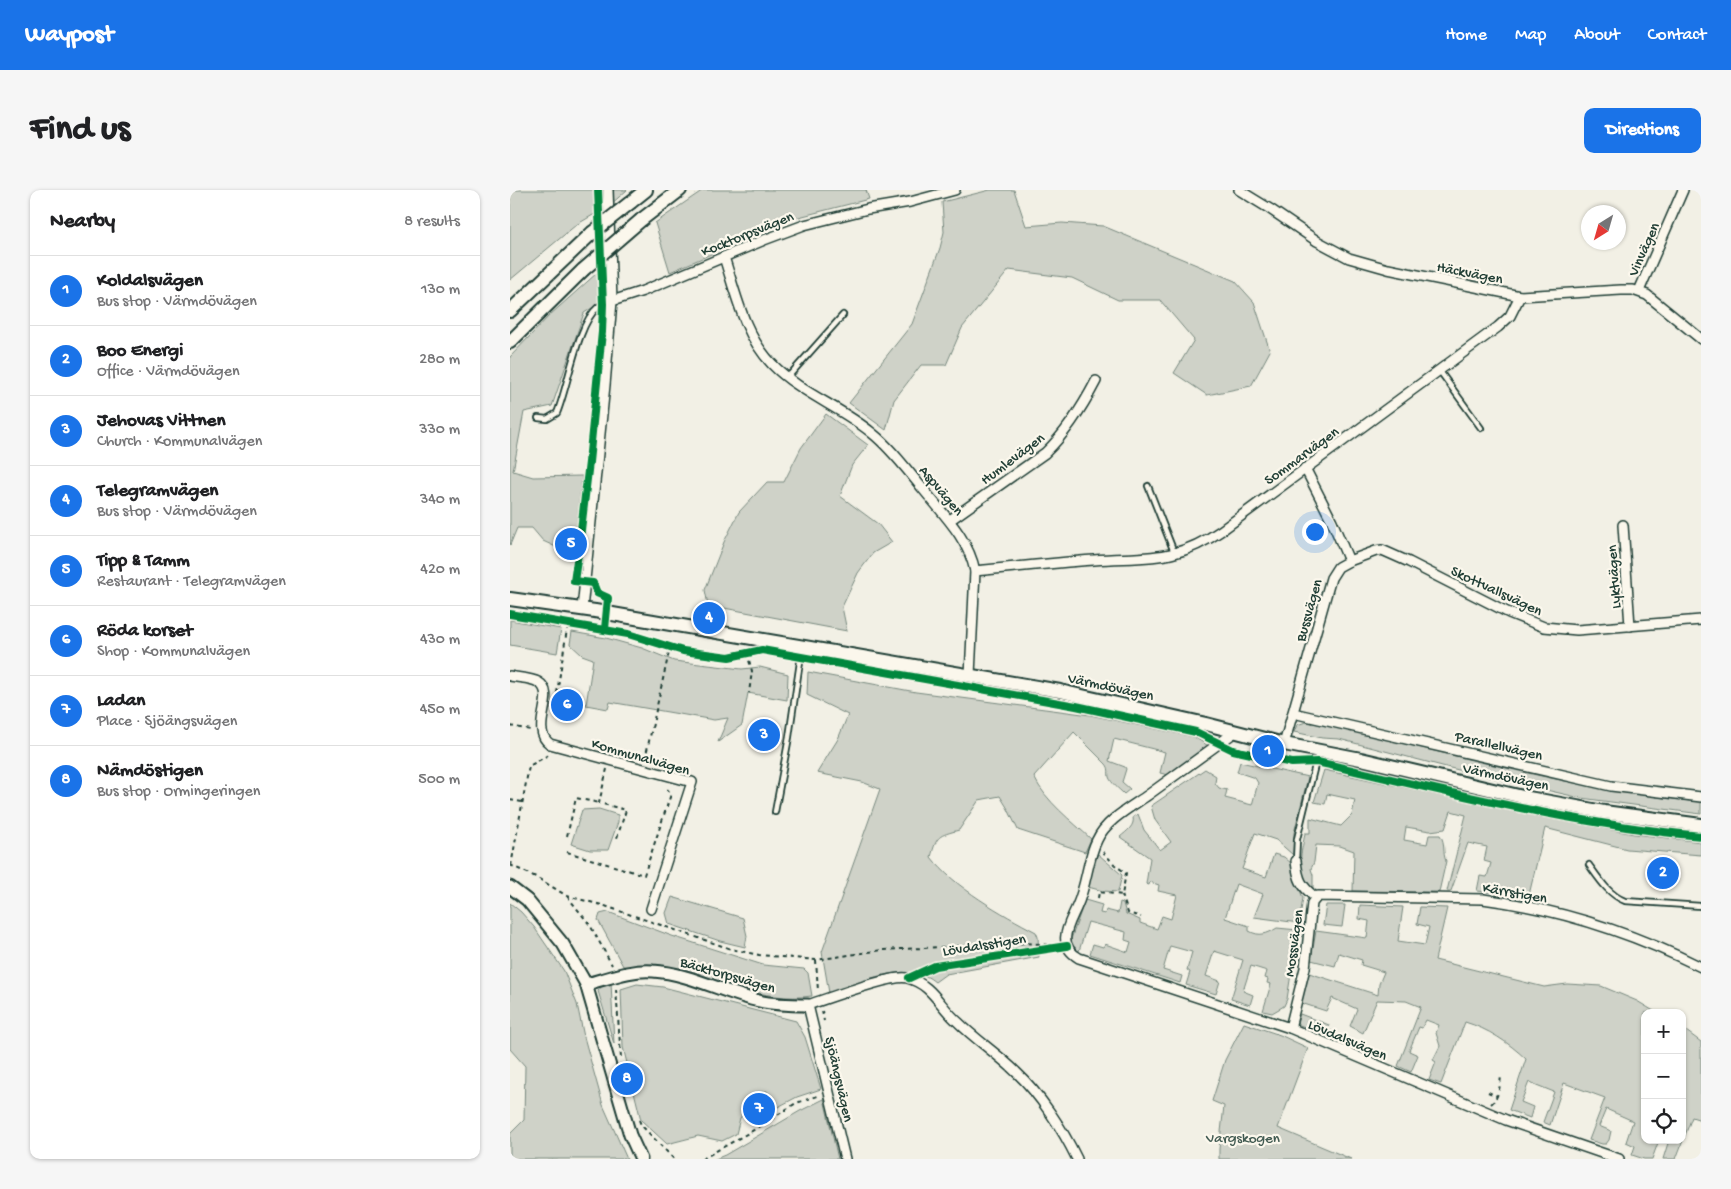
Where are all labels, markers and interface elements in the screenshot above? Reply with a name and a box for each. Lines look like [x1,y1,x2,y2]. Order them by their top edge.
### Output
text: Waypost [25,21,113,50]
text: Home [1445,25,1487,46]
text: Map [1515,25,1546,46]
text: About [1574,25,1620,46]
text: Contact [1648,25,1706,46]
button: Directions [1584,108,1701,153]
text: Find us [30,110,130,151]
north arrow [1581,205,1626,250]
street label: Kocktorpsvägen [699,208,797,262]
text: Nearby [50,210,115,235]
text: 8 results [404,213,460,232]
street label: Vinvägen [1625,220,1665,280]
street label: Häckvägen [1435,259,1504,289]
text: Koldalsvägen [97,270,203,293]
text: 1 [63,281,69,300]
text: 130 m [421,281,460,300]
text: Bus stop · Värmdövägen [97,293,257,312]
text: Boo Energi [97,340,183,363]
text: 2 [62,351,70,370]
text: 280 m [419,351,460,370]
text: Office · Värmdövägen [97,363,240,382]
text: Jehovas Vittnen [97,410,225,433]
text: 3 [62,421,70,440]
text: 330 m [419,421,460,440]
street label: Sommarvägen [1261,423,1343,490]
street label: Humlevägen [978,430,1049,490]
text: Church · Kommunalvägen [97,433,262,452]
street label: Aspvägen [914,462,967,520]
text: Telegramvägen [97,480,218,503]
text: 4 [62,491,70,510]
text: 340 m [420,491,460,510]
text: Bus stop · Värmdövägen [97,503,257,522]
your location [1302,519,1328,545]
pin: 5 [555,525,587,563]
street label: Lyktvägen [1604,544,1626,609]
text: Tipp & Tamm [97,550,190,573]
text: 5 [62,561,70,580]
text: 420 m [420,561,460,580]
street label: Skottvallsvägen [1447,563,1545,621]
text: Restaurant · Telegramvägen [97,573,286,592]
street label: Bussvägen [1292,577,1327,645]
pin: 4 [693,599,725,637]
text: Röda korset [97,620,193,643]
text: 6 [62,631,70,650]
text: 430 m [420,631,460,650]
text: Shop · Kommunalvägen [97,643,250,662]
street label: Värmdövägen [1065,670,1155,706]
pin: 6 [551,686,583,724]
text: Ladan [97,690,145,713]
text: 7 [62,701,70,720]
text: 450 m [420,701,460,720]
text: Place · Sjöängsvägen [97,713,237,732]
pin: 3 [748,716,780,754]
street label: Parallellvägen [1452,728,1544,766]
pin: 1 [1252,732,1284,770]
street label: Kommunalvägen [589,735,692,781]
text: Nämdöstigen [97,760,203,783]
street label: Värmdövägen [1460,760,1550,796]
text: 8 [62,771,70,790]
text: 500 m [418,771,460,790]
text: Bus stop · Ormingeringen [97,783,260,802]
pin: 2 [1647,854,1679,892]
street label: Kärrstigen [1481,879,1548,909]
street label: Mossvägen [1281,909,1309,978]
street label: Lövdalsstigen [941,931,1027,961]
street label: Bäcktorpsvägen [677,953,777,998]
map controls [1641,1009,1686,1144]
button: + [1641,1009,1686,1054]
street label: Lövdalsvägen [1305,1016,1389,1066]
street label: Sjöängsvägen [820,1035,857,1124]
button: − [1641,1054,1686,1099]
pin: 8 [611,1060,643,1098]
pin: 7 [743,1090,775,1128]
button: locate [1641,1099,1686,1144]
park label: Vargskogen [1205,1130,1280,1148]

